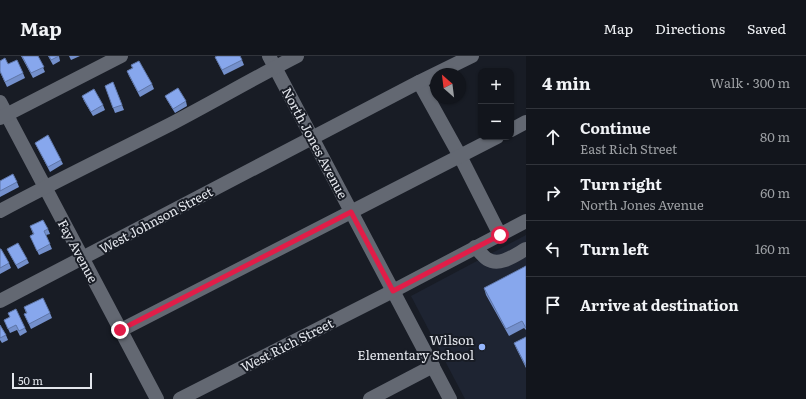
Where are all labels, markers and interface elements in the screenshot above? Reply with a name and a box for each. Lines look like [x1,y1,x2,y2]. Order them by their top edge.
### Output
text: Map [20,14,62,42]
text: Map [603,18,633,38]
text: Directions [655,18,725,38]
text: Saved [747,18,786,38]
north arrow [430,68,466,104]
map controls [478,68,514,140]
button: + [478,68,514,104]
text: 4 min [542,70,591,95]
text: Walk · 300 m [710,73,790,92]
street label: North Jones Avenue [278,84,353,202]
button: − [478,104,514,140]
text: Continue [580,116,650,139]
icon: ahead [542,126,564,148]
text: 80 m [760,127,790,146]
text: East Rich Street [580,139,677,158]
text: Turn right [580,172,662,195]
street label: West Johnson Street [96,181,217,258]
icon: right [542,182,564,204]
text: 60 m [760,183,790,202]
text: North Jones Avenue [580,195,704,214]
street label: Fay Avenue [54,216,103,286]
route start [491,226,509,244]
text: Turn left [580,237,649,260]
icon: left [542,238,564,260]
text: 160 m [755,239,790,258]
text: Arrive at destination [580,293,739,316]
icon: arrive [542,294,564,316]
street label: West Rich Street [237,313,337,376]
route end [111,321,129,339]
place label: Wilson Elementary School [357,330,475,364]
marker: Wilson Elementary School [477,342,487,352]
scale bar [12,371,92,390]
text: 50 m [18,372,43,388]

